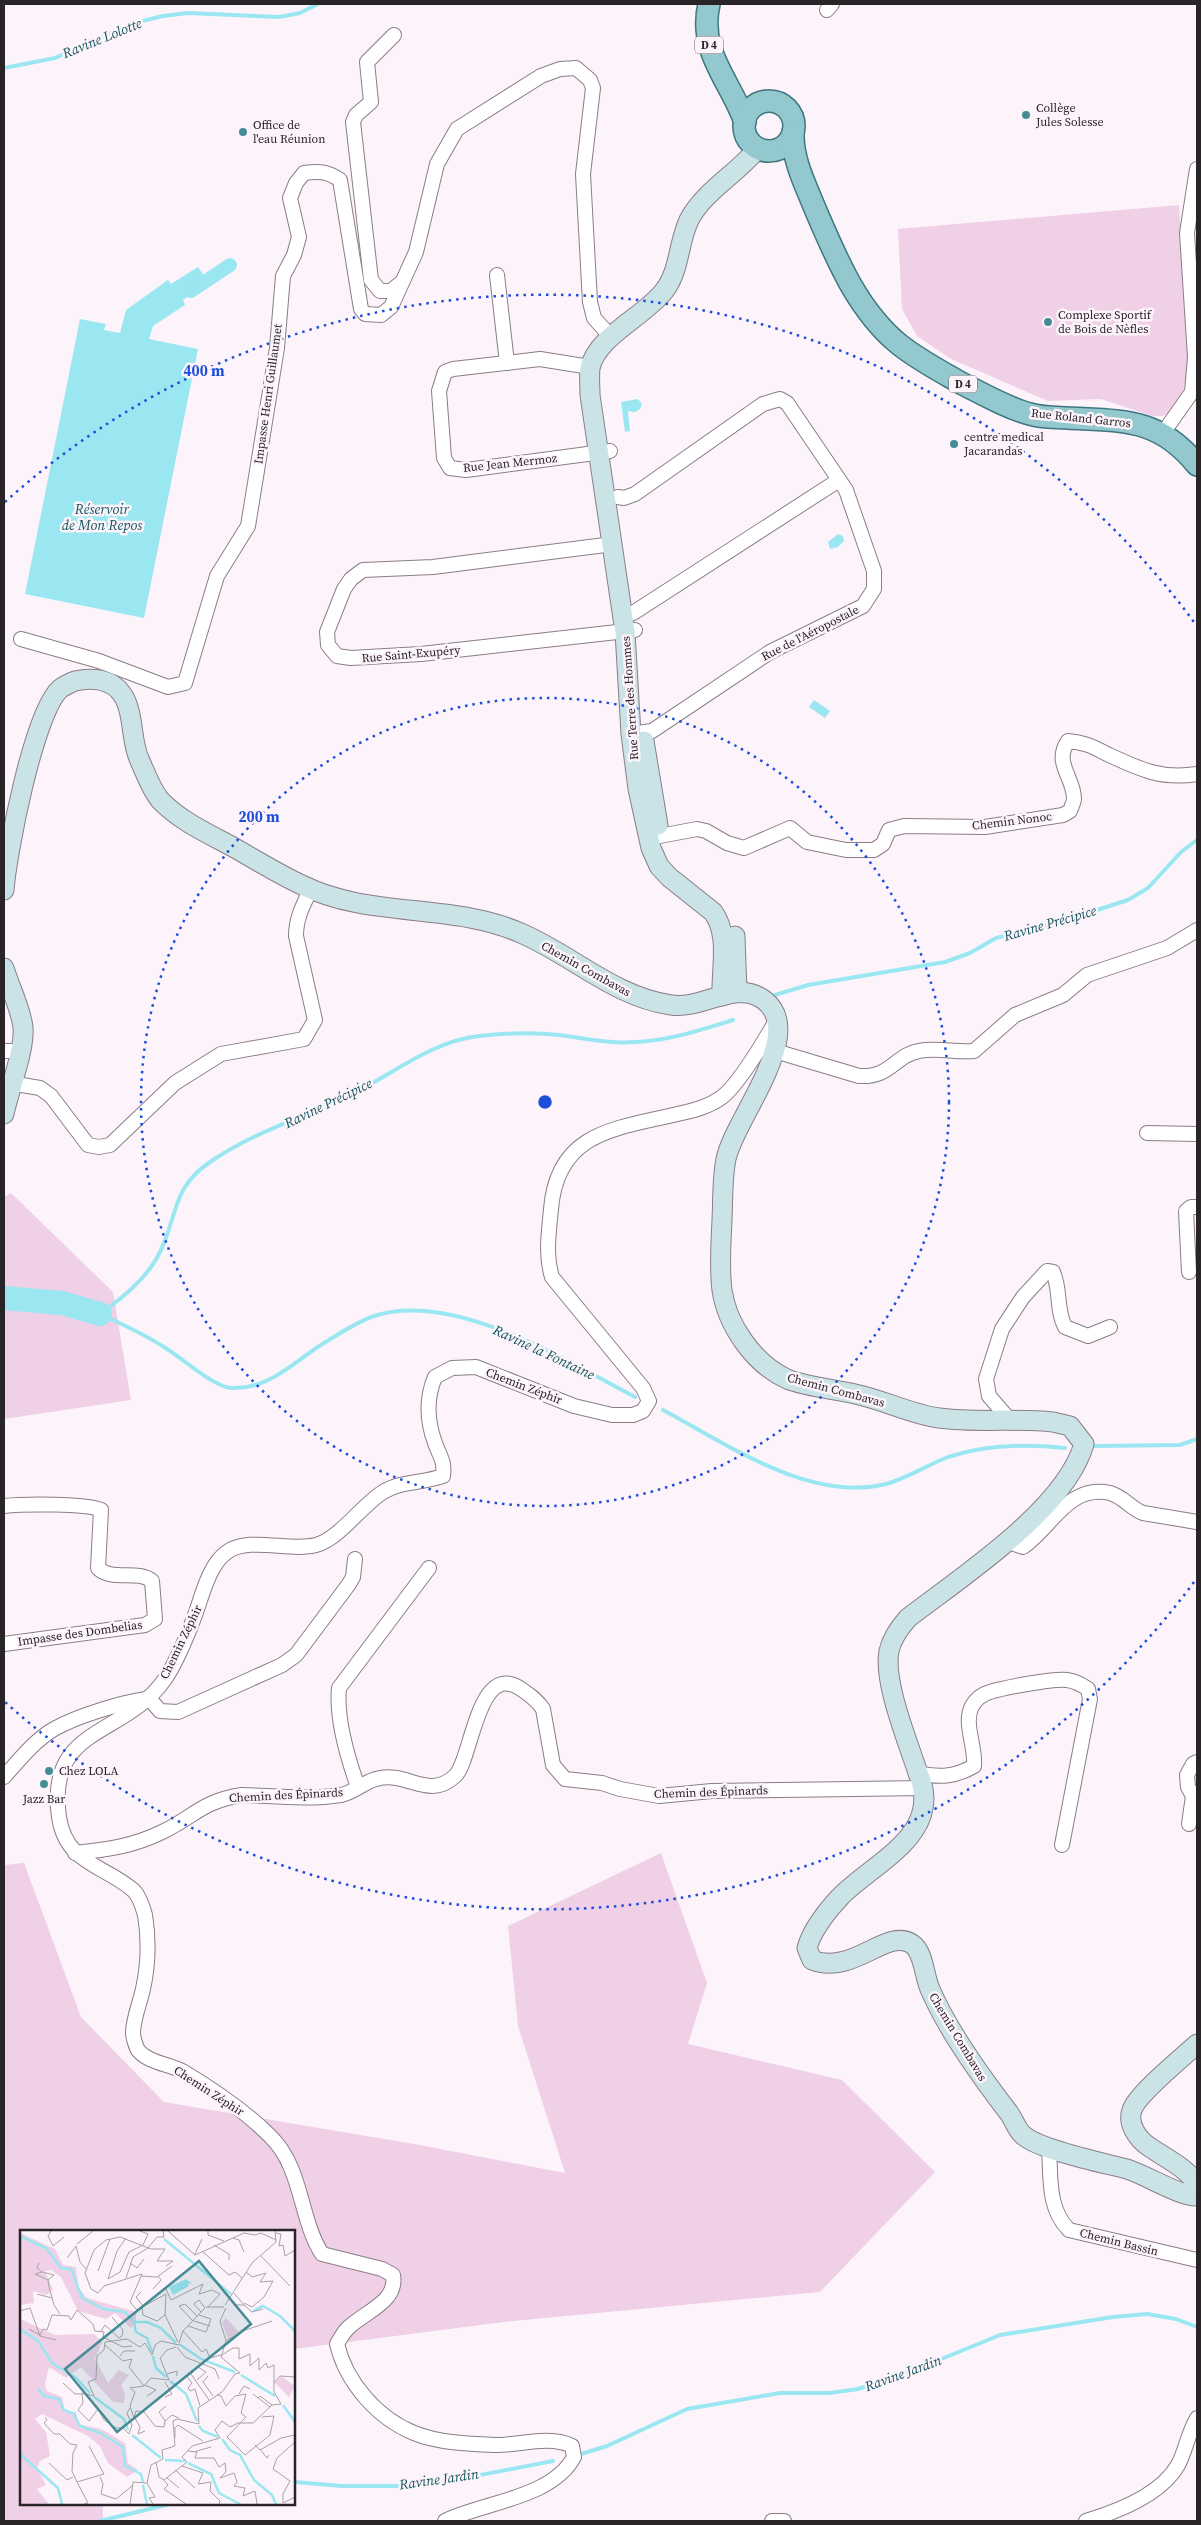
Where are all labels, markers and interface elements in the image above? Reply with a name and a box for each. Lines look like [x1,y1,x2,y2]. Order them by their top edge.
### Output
water label: Ravine Lolotte [58,13,145,63]
road number: D 4 [695,36,723,54]
place label: Collège Jules Solesse [1035,100,1104,130]
marker: Collège Jules Solesse [1020,109,1032,121]
place label: Office de l'eau Réunion [253,117,325,147]
marker: Office de l'eau Réunion [237,126,249,138]
place label: Complexe Sportif de Bois de Nèfles [1058,307,1153,337]
marker: Complexe Sportif de Bois de Nèfles [1042,316,1054,328]
street label: Impasse Henri Guillaumet [250,323,286,465]
text: 400 m [183,360,225,381]
road number: D 4 [949,376,977,392]
street label: Rue Roland Garros [1030,405,1132,431]
place label: centre medical Jacarandas [963,429,1044,459]
marker: centre medical Jacarandas [948,438,960,450]
street label: Rue Jean Mermoz [462,450,558,476]
water label: Réservoir de Mon Repos [62,499,143,535]
street label: Rue de l'Aéropostale [758,601,862,665]
street label: Rue Terre des Hommes [618,635,642,761]
street label: Rue Saint-Exupéry [361,642,462,666]
text: 200 m [238,806,280,827]
street label: Chemin Nonoc [971,808,1053,834]
water label: Ravine Précipice [1000,900,1099,946]
street label: Chemin Combavas [538,938,634,1000]
water label: Ravine Précipice [280,1073,376,1133]
centre of rings [536,1093,554,1111]
water label: Ravine la Fontaine [489,1319,598,1384]
street label: Chemin Zéphir [483,1364,565,1408]
street label: Chemin Combavas [785,1369,887,1411]
street label: Chemin Zéphir [156,1602,206,1682]
street label: Impasse des Dombelias [17,1616,143,1650]
place label: Chez LOLA [59,1763,118,1779]
marker: Chez LOLA [43,1765,55,1777]
marker: Jazz Bar [38,1778,50,1790]
street label: Chemin des Épinards [654,1782,768,1802]
street label: Chemin des Épinards [229,1784,343,1806]
place label: Jazz Bar [22,1791,65,1807]
street label: Chemin Combavas [925,1990,991,2084]
street label: Chemin Zéphir [171,2062,247,2120]
street label: Chemin Bassin [1078,2225,1160,2259]
inset map [20,2230,295,2505]
water label: Ravine Jardin [861,2350,944,2396]
water label: Ravine Jardin [397,2464,480,2495]

